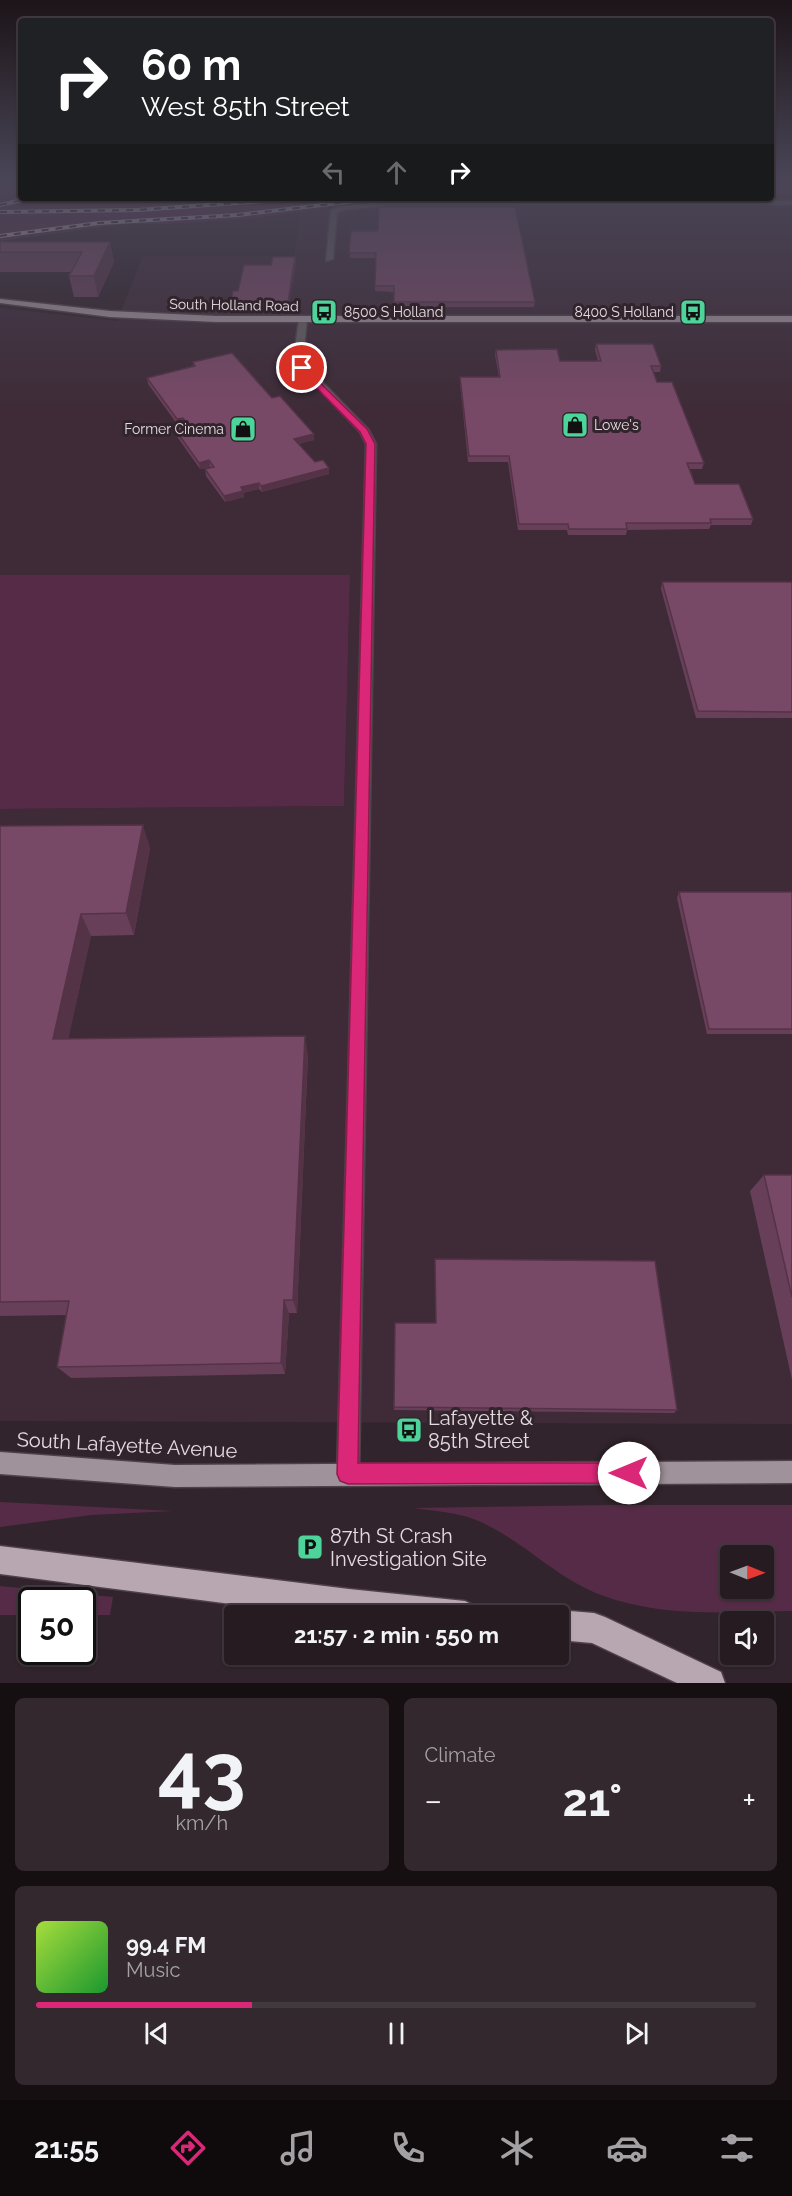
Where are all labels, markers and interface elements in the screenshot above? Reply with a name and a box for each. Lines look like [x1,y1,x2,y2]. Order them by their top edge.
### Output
text: 60 m [141,41,241,90]
icon: right [42,42,120,120]
text: West 85th Street [141,91,350,122]
icon: left [317,156,350,189]
icon: ahead [380,156,413,189]
icon: right [443,156,476,189]
street label: South Holland Road [169,296,299,314]
bus stop icon: 8500 S Holland [309,297,339,327]
bus stop icon: 8400 S Holland [678,297,708,327]
place label: 8500 S Holland [344,304,443,320]
place label: 8400 S Holland [575,304,674,320]
pin [276,342,327,393]
icon: arrive [285,351,318,384]
shop icon: Lowe's [560,410,590,440]
shop icon: Former Cinema [228,414,258,444]
place label: Lowe's [594,417,639,433]
place label: Former Cinema [124,421,224,437]
place label: Lafayette & 85th Street [428,1406,534,1453]
bus stop icon: Lafayette & 85th Street [394,1415,424,1445]
street label: South Lafayette Avenue [16,1427,238,1463]
position arrow [597,1441,661,1505]
place label: 87th St Crash Investigation Site [330,1524,487,1571]
parking icon: 87th St Crash Investigation Site [295,1532,325,1562]
north arrow [720,1545,774,1599]
map controls [720,1545,774,1665]
speed limit sign: 50 [18,1587,96,1665]
button: sound [720,1611,774,1665]
text: 21:57 · 2 min · 550 m [294,1622,499,1648]
text: 43 [158,1726,246,1817]
text: Climate [425,1743,496,1767]
text: 21° [563,1774,622,1827]
text: − [425,1781,442,1820]
text: + [742,1781,756,1820]
text: km/h [175,1811,228,1835]
text: 99.4 FM [126,1932,206,1958]
text: Music [126,1958,180,1982]
icon: previous [140,2017,173,2050]
icon: pause [380,2017,413,2050]
icon: next [620,2017,653,2050]
icon: directions [167,2127,209,2169]
icon: music [277,2127,319,2169]
icon: phone [387,2127,429,2169]
icon: climate [496,2127,538,2169]
icon: car [606,2127,648,2169]
icon: filters [716,2127,758,2169]
text: 21:55 [34,2133,99,2164]

